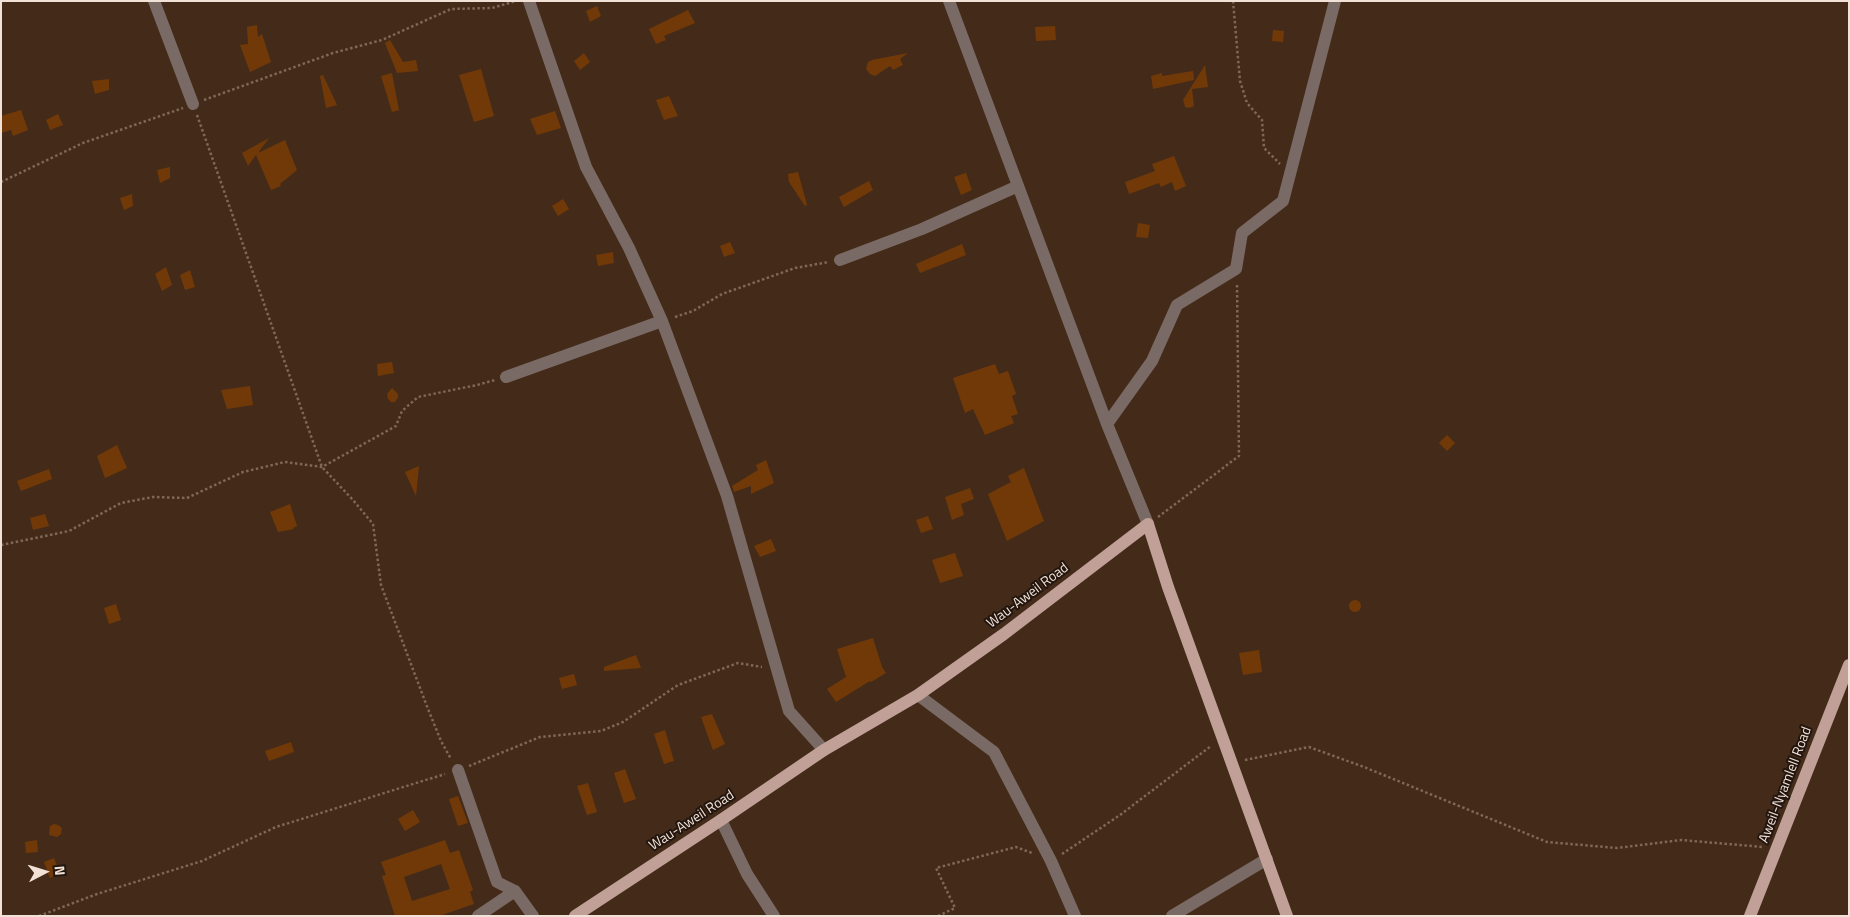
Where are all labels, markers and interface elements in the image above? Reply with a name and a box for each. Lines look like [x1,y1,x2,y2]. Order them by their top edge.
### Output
street label: Wau-Aweil Road [984,560,1072,632]
street label: Aweil-Nyamlell Road [1756,724,1816,846]
street label: Wau-Aweil Road [646,787,738,855]
north arrow [20,847,70,897]
text: N [50,865,71,876]

